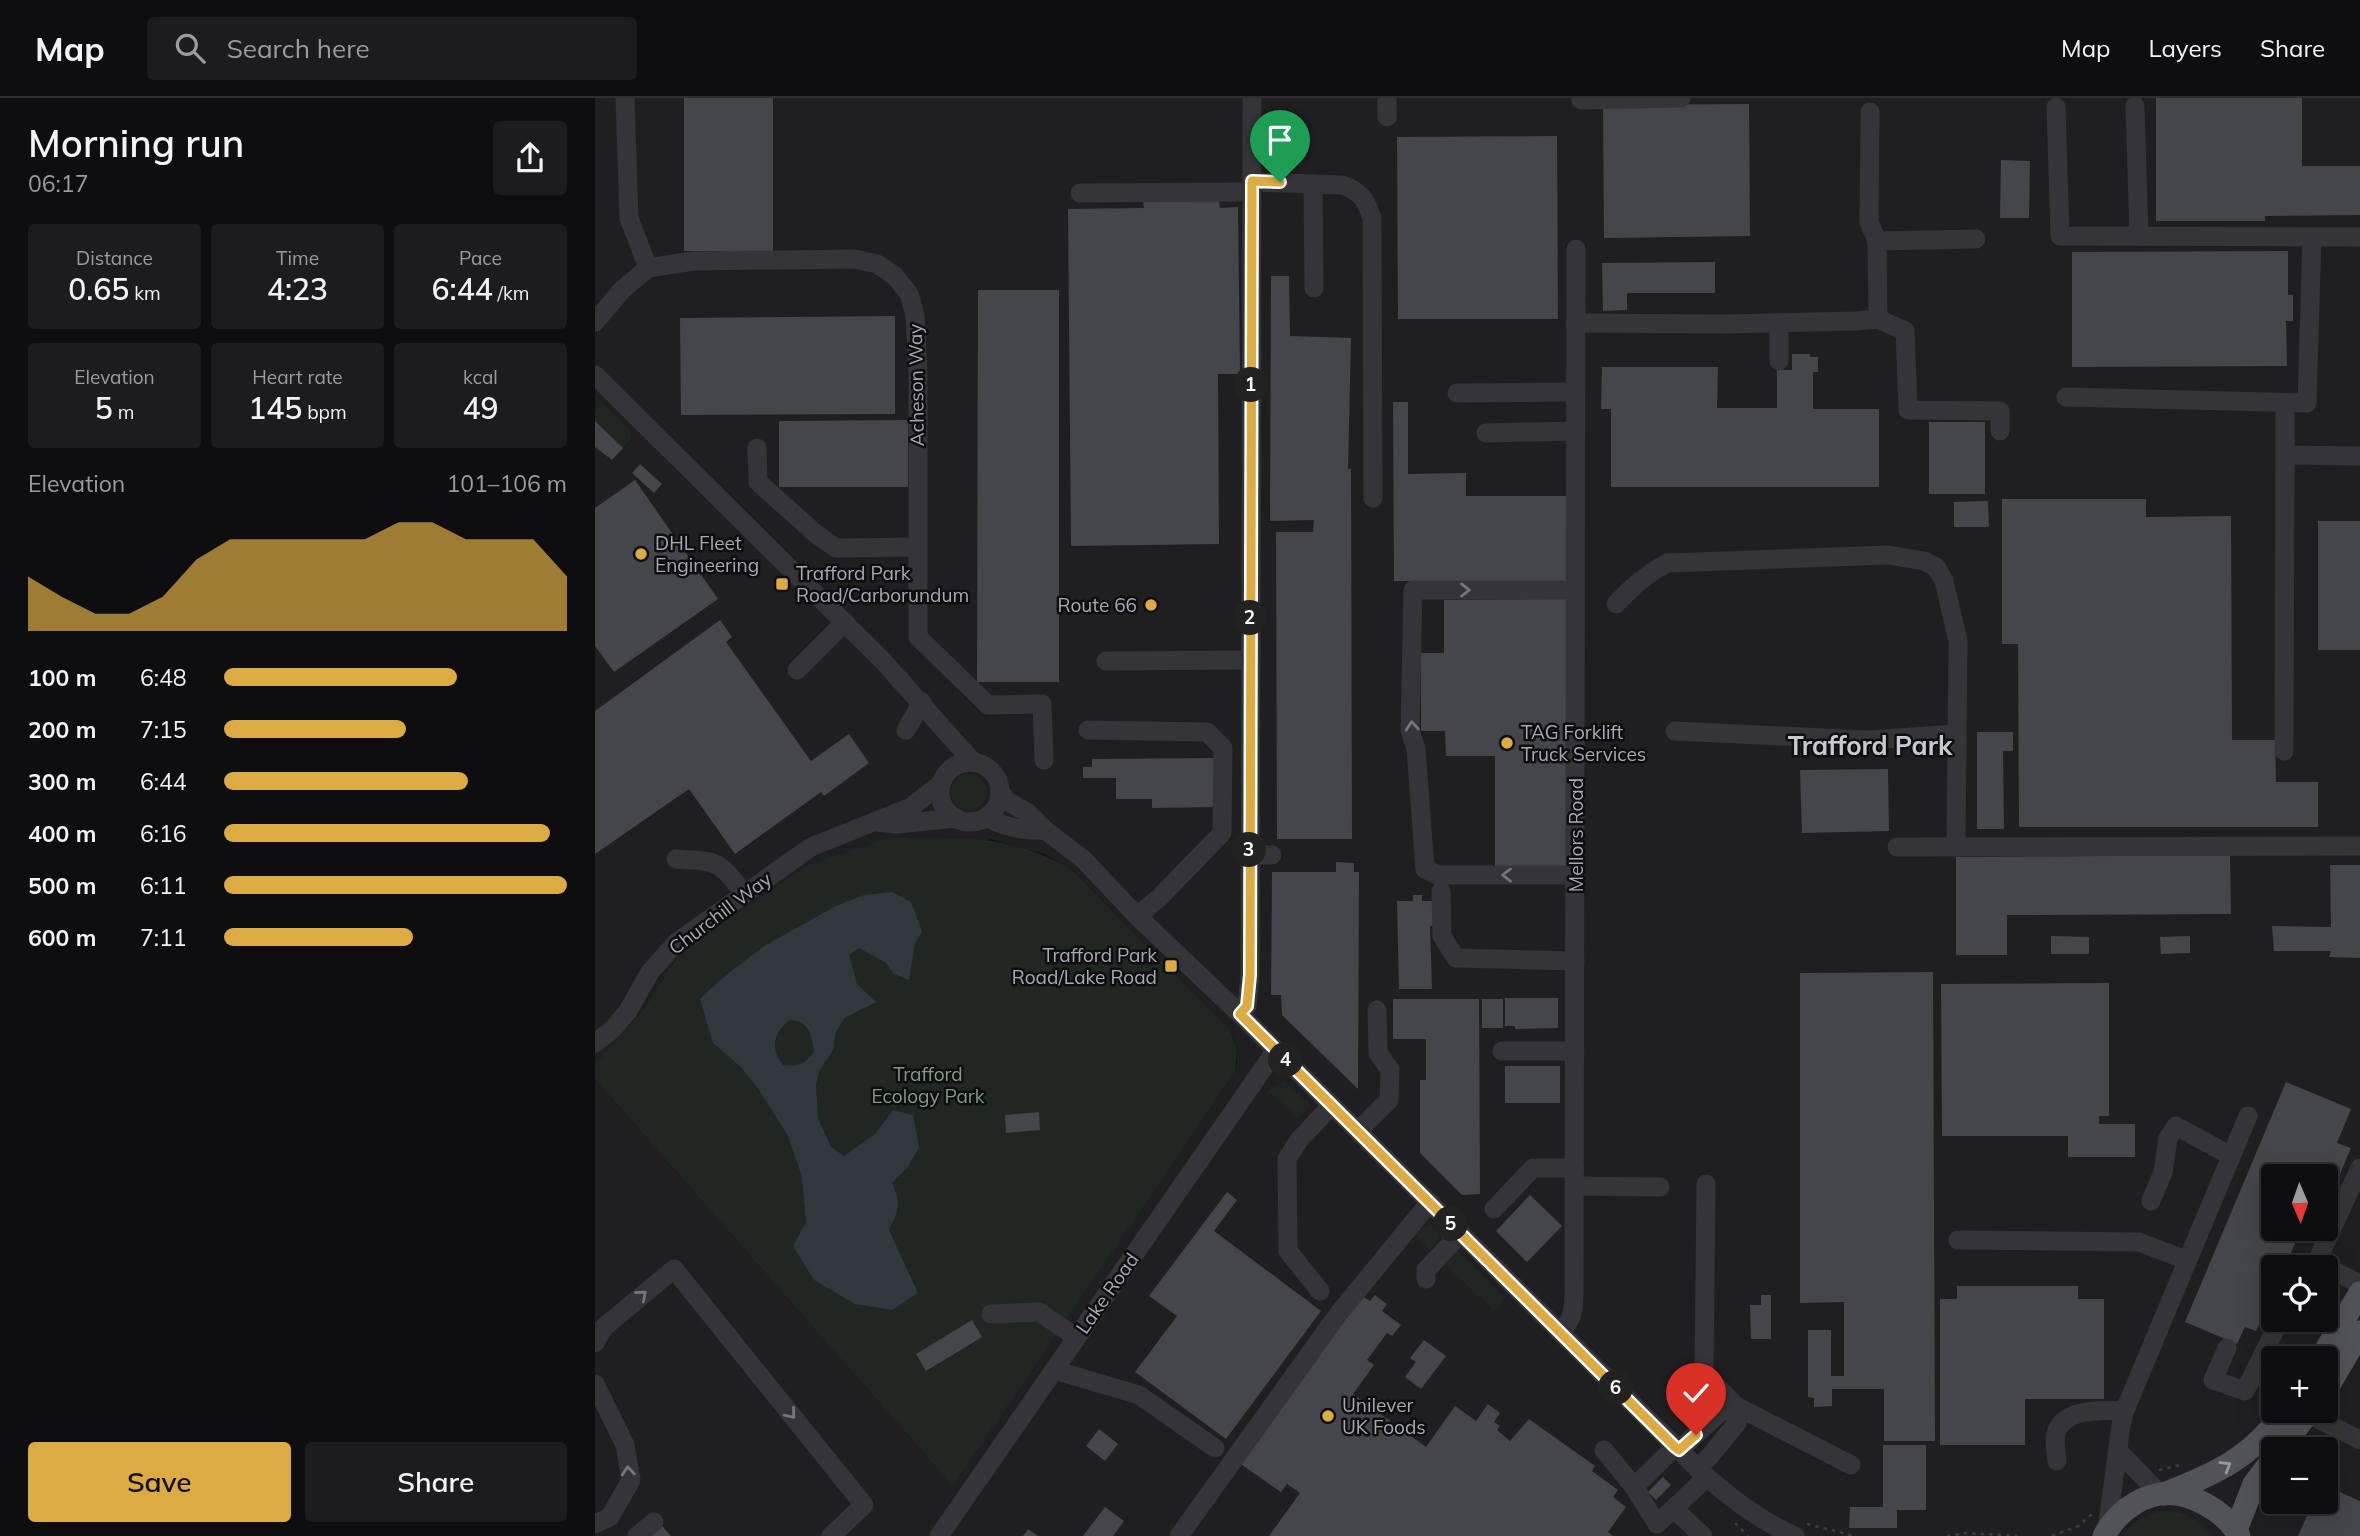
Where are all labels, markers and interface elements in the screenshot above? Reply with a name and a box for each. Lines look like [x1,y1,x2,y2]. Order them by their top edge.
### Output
search box [147,17,637,80]
text: Map [35,28,105,69]
icon: search [171,29,209,67]
text: Search here [227,32,370,65]
text: Map [2061,33,2110,63]
text: Layers [2148,33,2222,63]
text: Share [2260,33,2325,63]
pin [1250,110,1310,182]
text: Morning run [28,119,244,167]
button: share [493,121,567,195]
icon: arrive [1261,121,1299,159]
text: 06:17 [28,169,88,198]
text: Distance [76,246,153,270]
text: Time [276,246,319,270]
text: Pace [459,246,502,270]
text: 0.65 [68,270,129,308]
text: 4:23 [267,270,328,308]
text: 6:44 [432,270,493,308]
text: km [129,281,161,305]
text: /km [493,281,529,305]
street label: Acheson Way [903,324,929,446]
text: Elevation [74,365,155,389]
text: Heart rate [252,365,343,389]
text: kcal [463,365,498,389]
pin: 1 [1233,368,1269,402]
text: 1 [1245,372,1256,396]
text: 5 [95,389,113,427]
text: 145 [248,389,302,427]
text: 49 [463,389,499,427]
text: m [113,400,134,424]
text: bpm [302,400,347,424]
text: Elevation [28,469,125,498]
text: 101–106 m [446,469,567,498]
place label: DHL Fleet Engineering [655,531,759,577]
marker: DHL Fleet Engineering [633,546,649,562]
place label: Trafford Park Road/Carborundum [796,561,969,607]
marker: Trafford Park Road/Carborundum [774,576,790,592]
one-way arrow [1460,582,1471,598]
place label: Route 66 [1058,593,1137,617]
marker: Route 66 [1143,597,1159,613]
pin: 2 [1233,601,1267,636]
text: 2 [1244,605,1255,629]
text: 100 m [28,663,96,692]
text: 6:48 [140,663,187,692]
text: 200 m [28,715,96,744]
text: 7:15 [140,715,187,744]
one-way arrow [1405,720,1420,731]
place label: TAG Forklift Truck Services [1521,720,1646,766]
district label: Trafford Park [1788,729,1953,762]
marker: TAG Forklift Truck Services [1499,735,1515,751]
text: 300 m [28,767,96,796]
text: 6:44 [140,767,187,796]
street label: Mellors Road [1564,778,1588,892]
text: 400 m [28,819,96,848]
text: 6:16 [140,819,187,848]
pin: 3 [1231,832,1267,868]
text: 3 [1243,837,1254,861]
street label: Churchill Way [664,867,776,959]
one-way arrow [1501,867,1512,883]
text: 500 m [28,871,96,900]
text: 6:11 [140,871,187,900]
text: 600 m [28,923,96,952]
text: 7:11 [140,923,187,952]
place label: Trafford Park Road/Lake Road [1012,943,1157,989]
marker: Trafford Park Road/Lake Road [1163,958,1179,974]
pin: 4 [1269,1042,1303,1077]
text: 4 [1280,1047,1291,1071]
park label: Trafford Ecology Park [871,1062,985,1108]
north arrow [2261,1164,2338,1241]
map controls [2261,1164,2338,1514]
pin: 5 [1433,1206,1469,1242]
text: 5 [1445,1211,1456,1235]
street label: Lake Road [1070,1248,1144,1338]
button: locate [2261,1255,2338,1332]
one-way arrow [634,1291,647,1303]
button: + [2261,1346,2338,1423]
pin [1666,1363,1726,1435]
pin: 6 [1599,1370,1633,1406]
icon: check [1677,1374,1715,1412]
text: 6 [1610,1375,1621,1399]
place label: Unilever UK Foods [1342,1393,1426,1439]
one-way arrow [782,1406,795,1418]
marker: Unilever UK Foods [1320,1408,1336,1424]
button: − [2261,1437,2338,1514]
button: Save [28,1442,291,1522]
button: Share [305,1442,567,1522]
one-way arrow [2219,1462,2232,1475]
one-way arrow [621,1465,636,1476]

